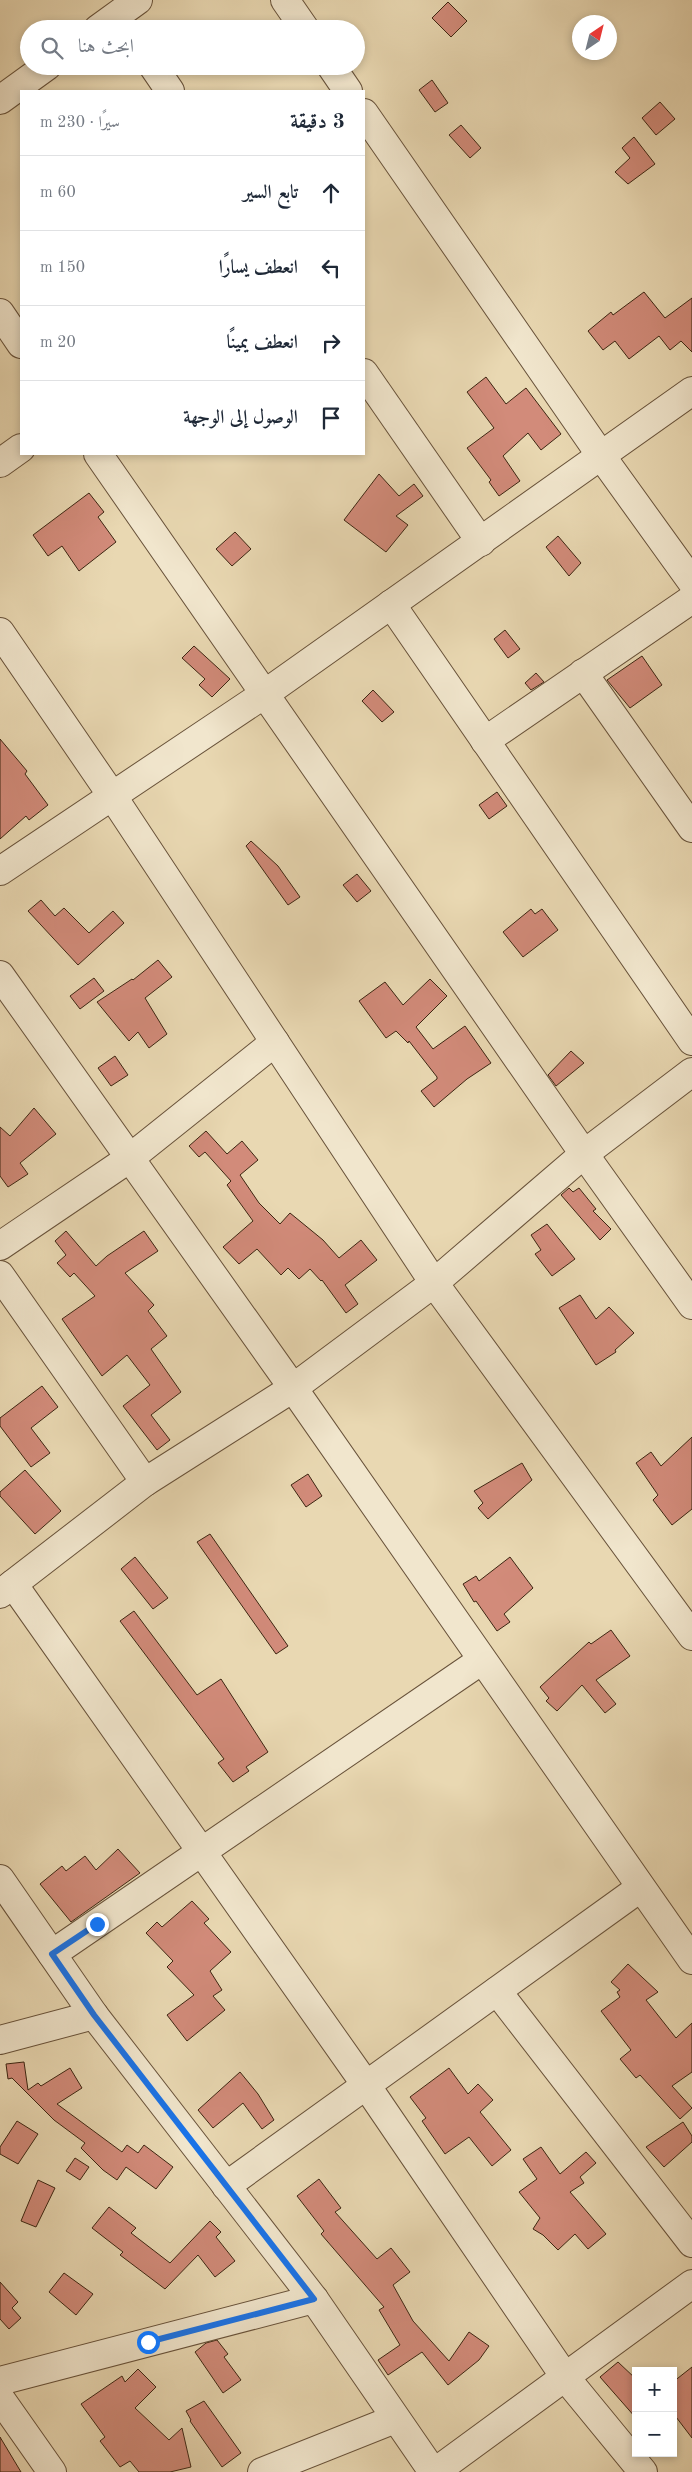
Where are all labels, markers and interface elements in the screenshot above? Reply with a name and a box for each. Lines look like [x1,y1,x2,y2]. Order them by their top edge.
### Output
north arrow [572,15,617,60]
search box [20,20,365,75]
icon: search [38,34,66,62]
text: ابحث هنا [78,38,134,57]
text: 3 دقيقة [290,112,345,133]
text: سيرًا · 230 m [40,115,120,131]
icon: ahead [317,179,345,207]
text: تابع السير [243,184,298,203]
text: 60 m [40,185,76,201]
icon: left [317,254,345,282]
text: انعطف يسارًا [219,259,298,278]
text: 150 m [40,260,85,276]
icon: right [317,329,345,357]
text: انعطف يمينًا [226,334,298,353]
text: 20 m [40,335,76,351]
icon: arrive [317,404,345,432]
text: الوصول إلى الوجهة [183,409,298,428]
route end [86,1913,109,1936]
route start [137,2331,160,2354]
map controls [632,2367,677,2457]
button: + [632,2367,677,2412]
button: − [632,2412,677,2457]

